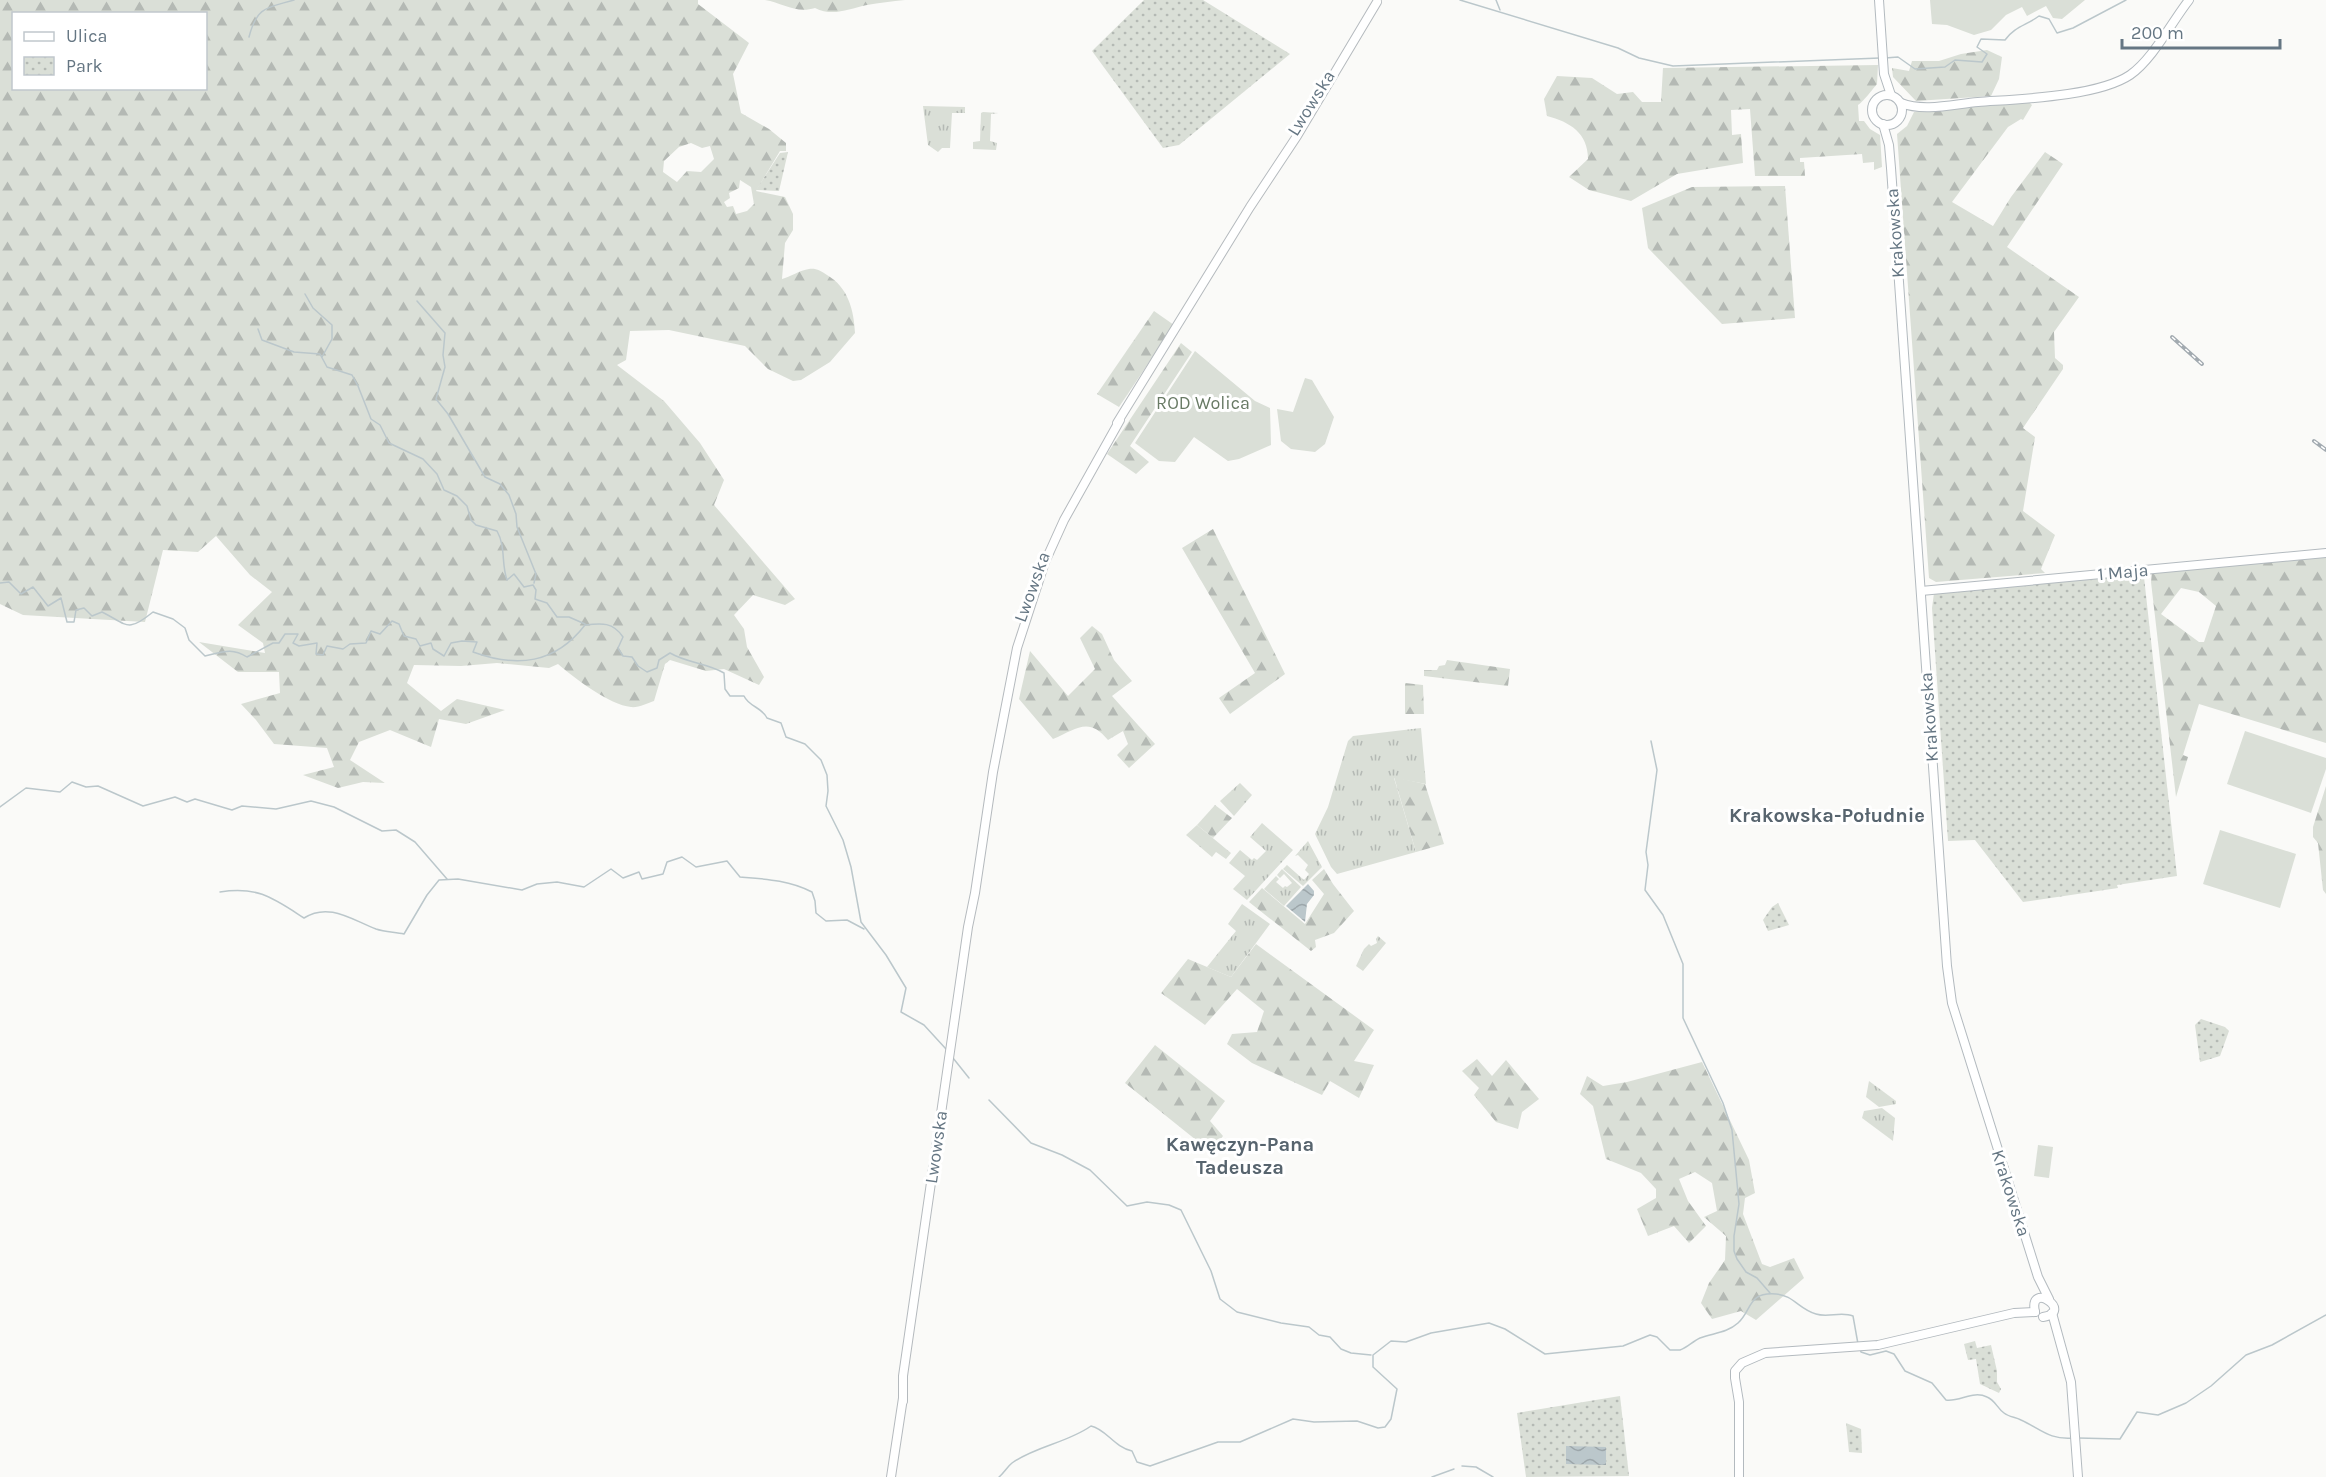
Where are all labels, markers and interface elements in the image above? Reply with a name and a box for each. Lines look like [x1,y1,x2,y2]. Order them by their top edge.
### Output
legend [12,12,207,90]
scale bar [2122,12,2280,50]
text: 200 m [2131,22,2184,44]
text: Ulica [66,25,107,47]
text: Park [66,55,103,77]
street label: Lwowska [1282,66,1340,140]
street label: Krakowska [1881,187,1909,279]
park label: ROD Wolica [1156,392,1250,414]
street label: Lwowska [1009,549,1055,625]
street label: 1 Maja [2097,559,2149,585]
street label: Krakowska [1915,671,1943,763]
district label: Krakowska-Południe [1729,804,1925,827]
street label: Lwowska [920,1109,952,1185]
district label: Kawęczyn-Pana Tadeusza [1166,1133,1314,1179]
street label: Krakowska [1987,1147,2035,1239]

